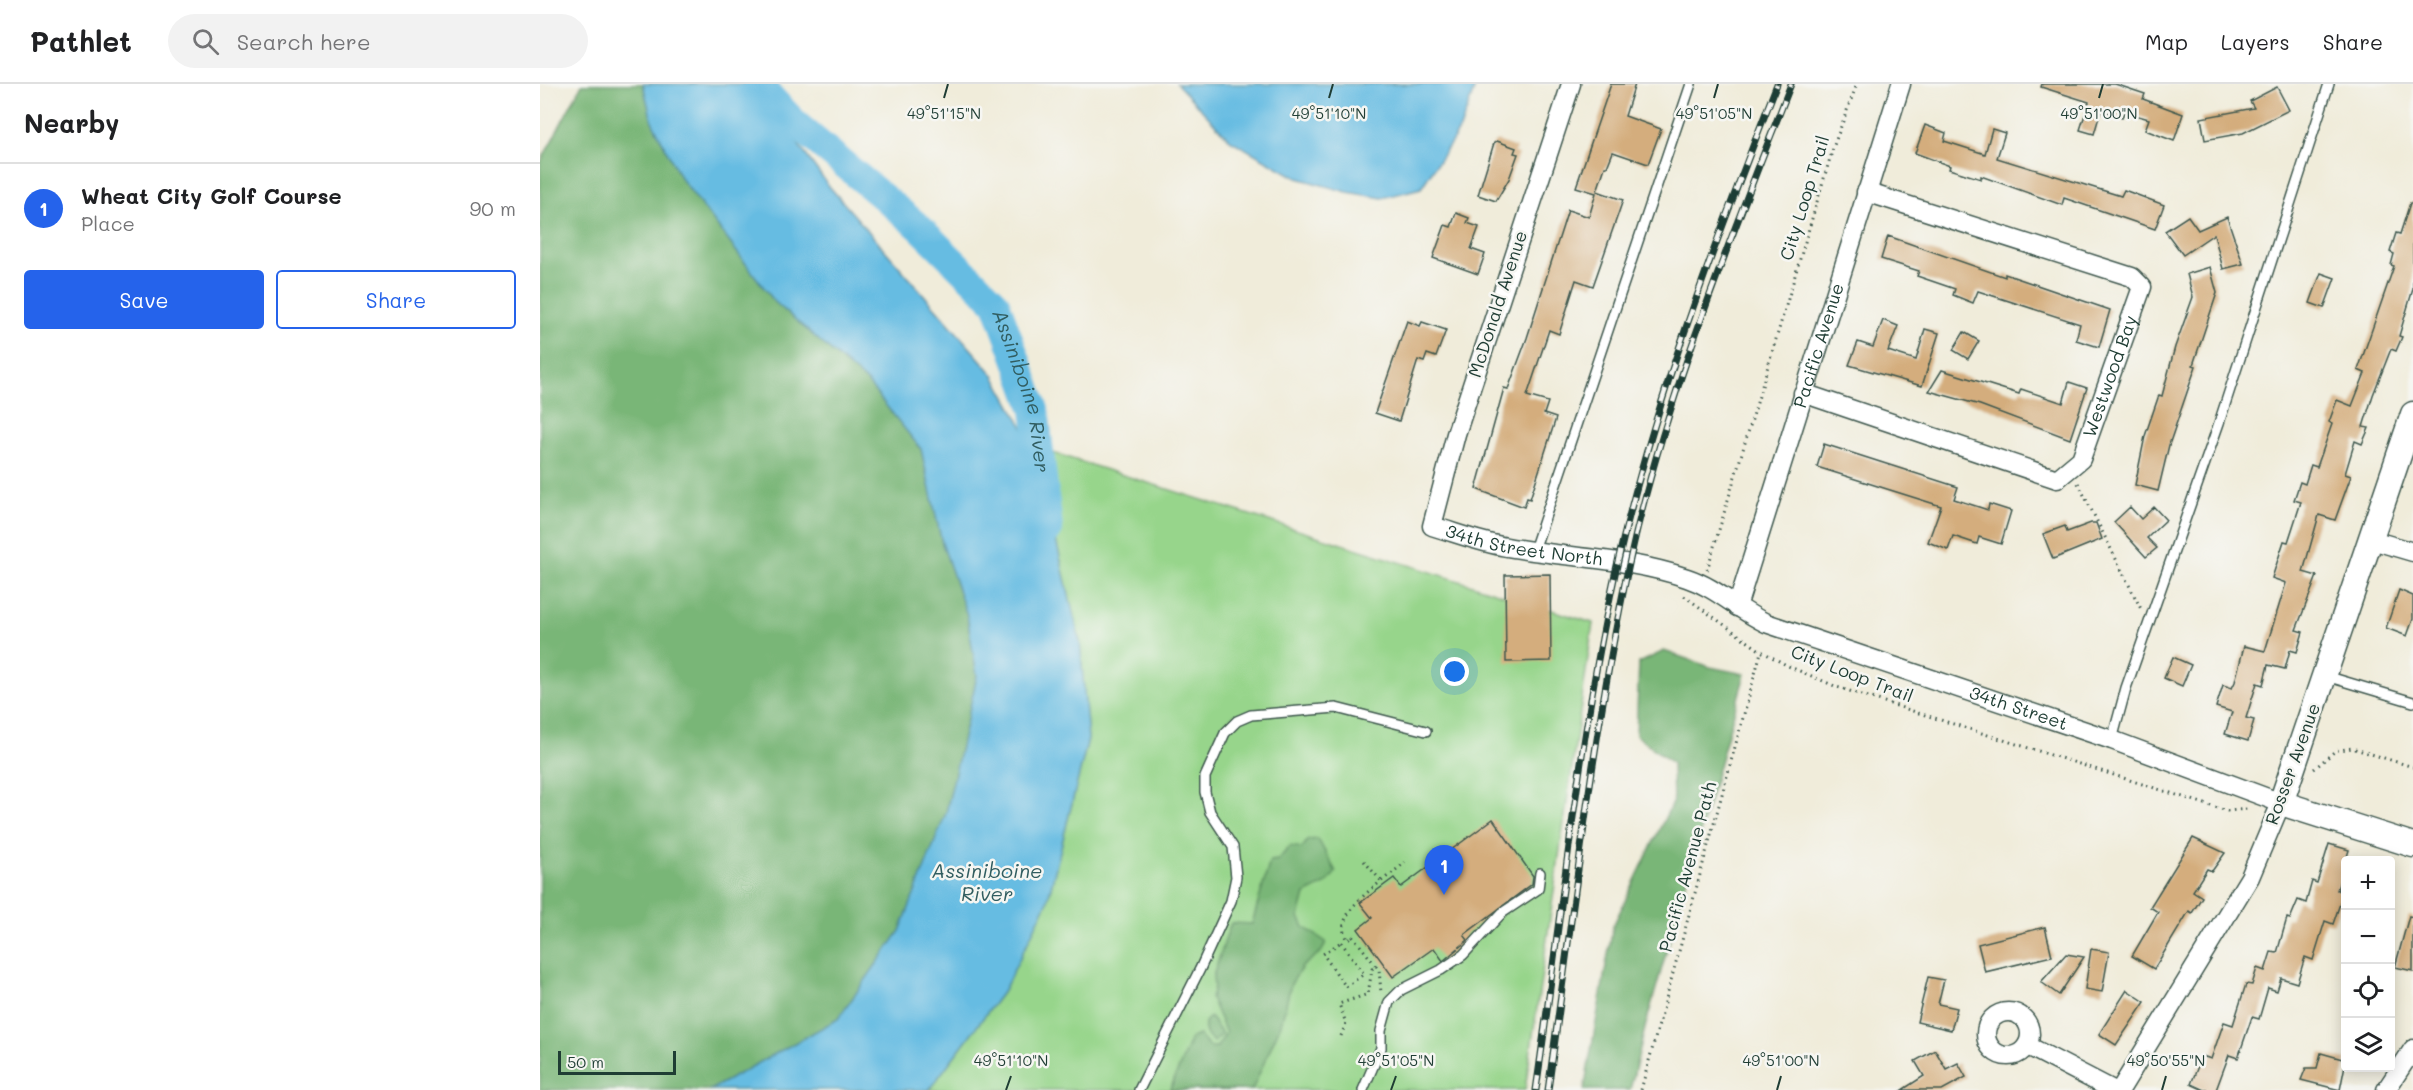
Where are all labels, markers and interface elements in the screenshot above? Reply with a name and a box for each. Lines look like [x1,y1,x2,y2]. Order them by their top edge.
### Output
search box [168,14,588,68]
text: Pathlet [30,23,132,59]
icon: search [189,25,222,58]
text: Search here [237,27,371,56]
text: Map [2145,28,2188,55]
text: Layers [2221,28,2290,55]
text: Share [2323,28,2383,55]
text: 49°51'15"N [907,103,981,123]
text: 49°51'10"N [1292,103,1366,123]
text: 49°51'05"N [1676,103,1752,123]
text: 49°51'00"N [2060,103,2138,123]
text: Nearby [24,106,119,140]
street label: City Loop Trail [1774,132,1834,263]
text: Wheat City Golf Course [81,181,342,210]
text: 1 [39,195,48,221]
text: 90 m [470,195,516,221]
text: Place [81,210,135,236]
street label: McDonald Avenue [1462,227,1532,380]
button: Save [24,270,264,329]
button: Share [276,270,516,329]
street label: Pacific Avenue [1787,280,1849,411]
water label: Assiniboine River [987,305,1056,474]
street label: Westwood Bay [2077,312,2142,440]
street label: 34th Street North [1443,518,1604,571]
street label: City Loop Trail [1788,639,1917,707]
your location [1440,657,1469,686]
street label: 34th Street [1966,680,2071,735]
street label: Rosser Avenue [2259,699,2325,828]
street label: Pacific Avenue Path [1653,779,1721,955]
pin: 1 [1424,846,1464,895]
map controls [2341,856,2395,1072]
button: + [2341,856,2395,910]
water label: Assiniboine River [932,857,1042,906]
button: − [2341,910,2395,964]
button: locate [2341,964,2395,1018]
button: layers [2341,1018,2395,1072]
scale bar [558,1048,676,1076]
text: 49°51'10"N [974,1050,1048,1070]
text: 49°51'05"N [1358,1050,1434,1070]
text: 49°51'00"N [1742,1050,1820,1070]
text: 49°50'55"N [2127,1050,2205,1070]
text: 50 m [567,1051,604,1072]

